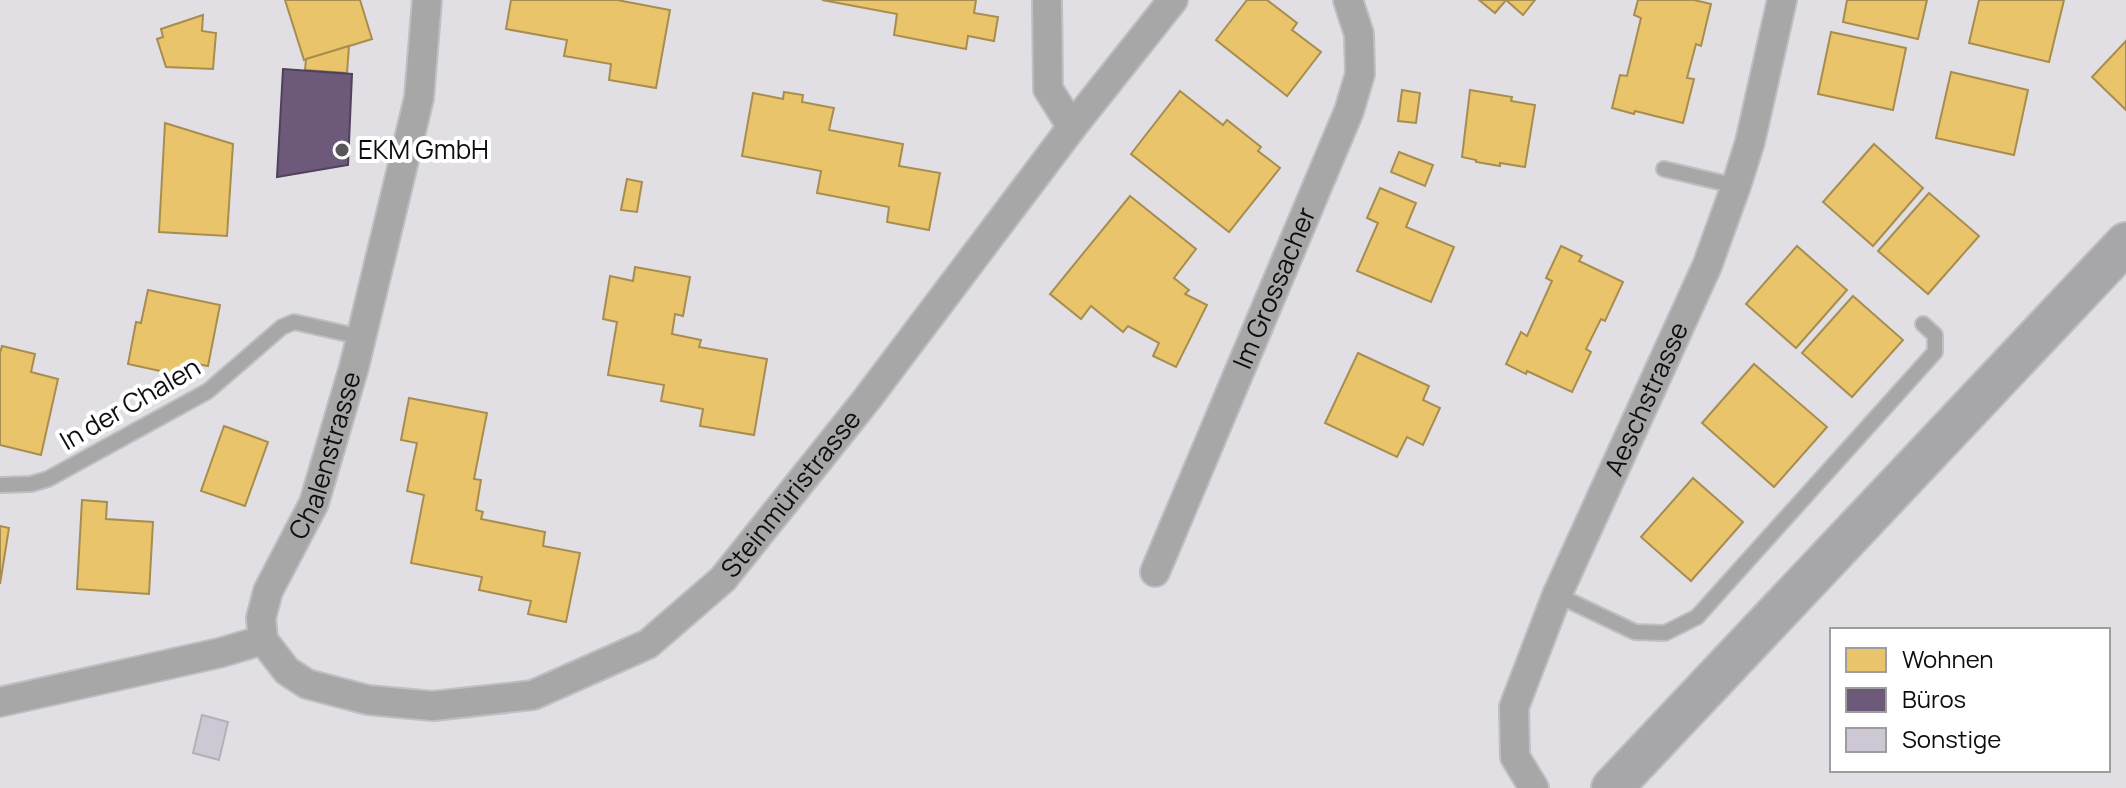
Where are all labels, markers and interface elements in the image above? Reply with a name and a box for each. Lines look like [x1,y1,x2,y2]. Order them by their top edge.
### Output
place label: EKM GmbH [358,131,489,167]
marker: EKM GmbH [333,141,351,159]
street label: Im Grossacher [1224,201,1324,374]
street label: Aeschstrasse [1595,316,1696,481]
street label: In der Chalen [53,348,206,458]
street label: Chalenstrasse [279,367,369,545]
street label: Steinmüristrasse [712,402,869,585]
legend [1830,628,2110,772]
text: Wohnen [1902,642,1994,675]
text: Büros [1902,682,1966,715]
text: Sonstige [1902,722,2001,755]

